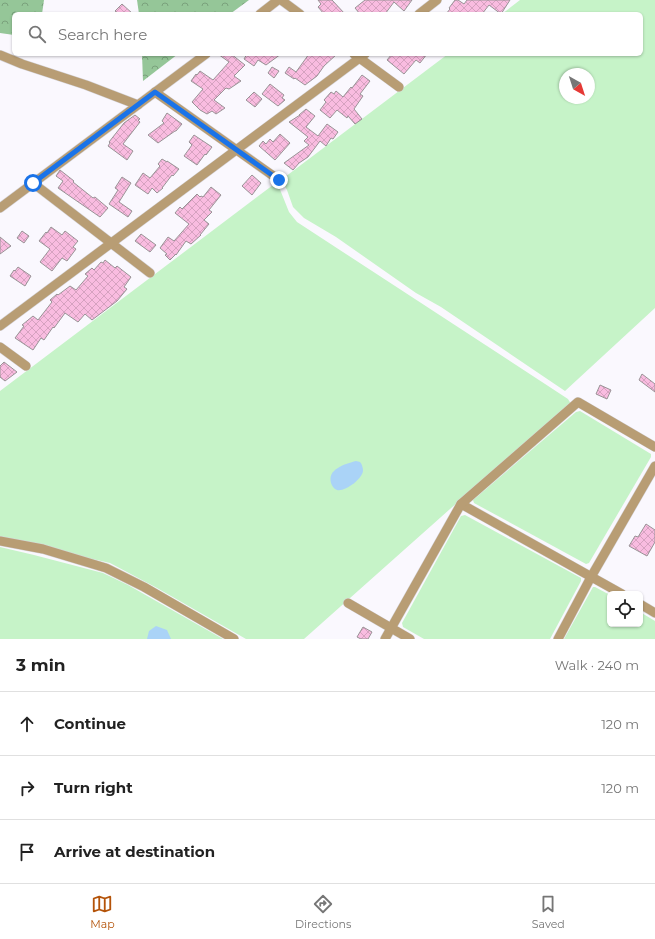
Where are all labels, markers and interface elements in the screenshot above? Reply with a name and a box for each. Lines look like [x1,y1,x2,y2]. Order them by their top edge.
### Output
search box [12,12,643,56]
icon: search [26,23,48,45]
text: Search here [58,25,147,44]
north arrow [559,68,595,104]
route end [270,171,288,189]
route start [24,174,42,192]
map controls [607,591,643,627]
button: locate [607,591,643,627]
text: 3 min [16,655,66,675]
text: Walk · 240 m [555,657,639,673]
icon: ahead [16,713,38,735]
text: Continue [54,714,126,733]
text: 120 m [601,716,639,732]
icon: right [16,777,38,799]
text: Turn right [54,778,133,797]
text: 120 m [601,780,639,796]
icon: arrive [16,841,38,863]
text: Arrive at destination [54,842,215,861]
tab: Map [90,893,115,931]
tab: Directions [295,893,351,931]
tab: Saved [532,893,565,931]

